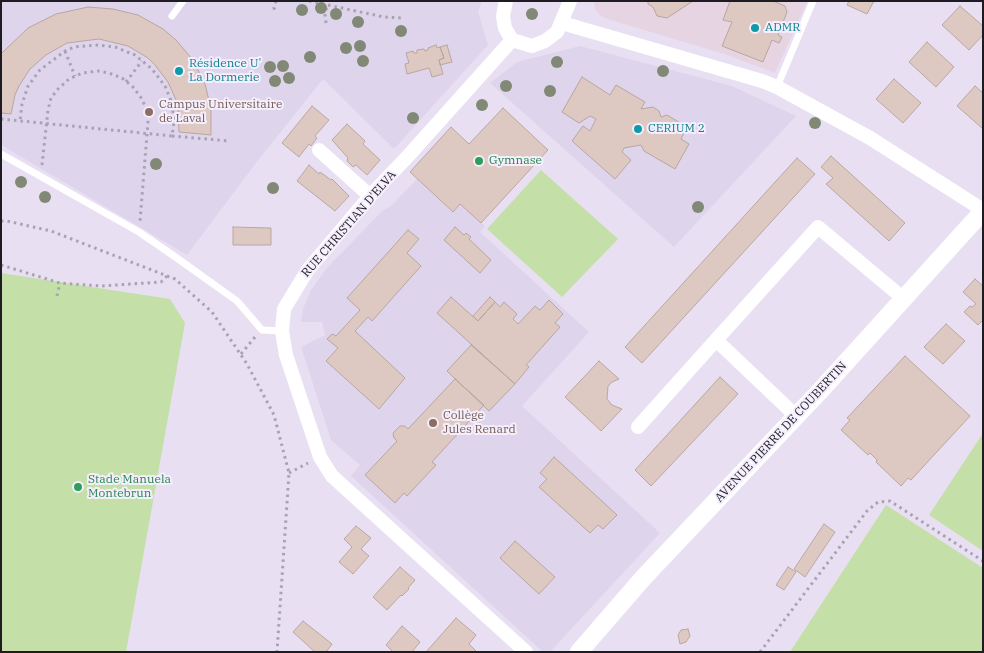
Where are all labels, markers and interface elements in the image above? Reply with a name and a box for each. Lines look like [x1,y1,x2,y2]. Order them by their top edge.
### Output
place label: ADMR [765,21,800,35]
marker: ADMR [749,22,761,34]
place label: Résidence U' La Dormerie [189,57,261,85]
marker: Résidence U' La Dormerie [173,65,185,77]
place label: Campus Universitaire de Laval [159,98,282,126]
marker: Campus Universitaire de Laval [143,106,155,118]
place label: CERIUM 2 [648,122,705,136]
marker: CERIUM 2 [632,123,644,135]
place label: Gymnase [489,154,542,168]
marker: Gymnase [473,155,485,167]
street label: RUE CHRISTIAN D'ELVA [299,168,399,280]
street label: AVENUE PIERRE DE COUBERTIN [712,359,850,505]
place label: Collège Jules Renard [443,409,516,437]
marker: Collège Jules Renard [427,417,439,429]
place label: Stade Manuela Montebrun [88,473,171,501]
marker: Stade Manuela Montebrun [72,481,84,493]

